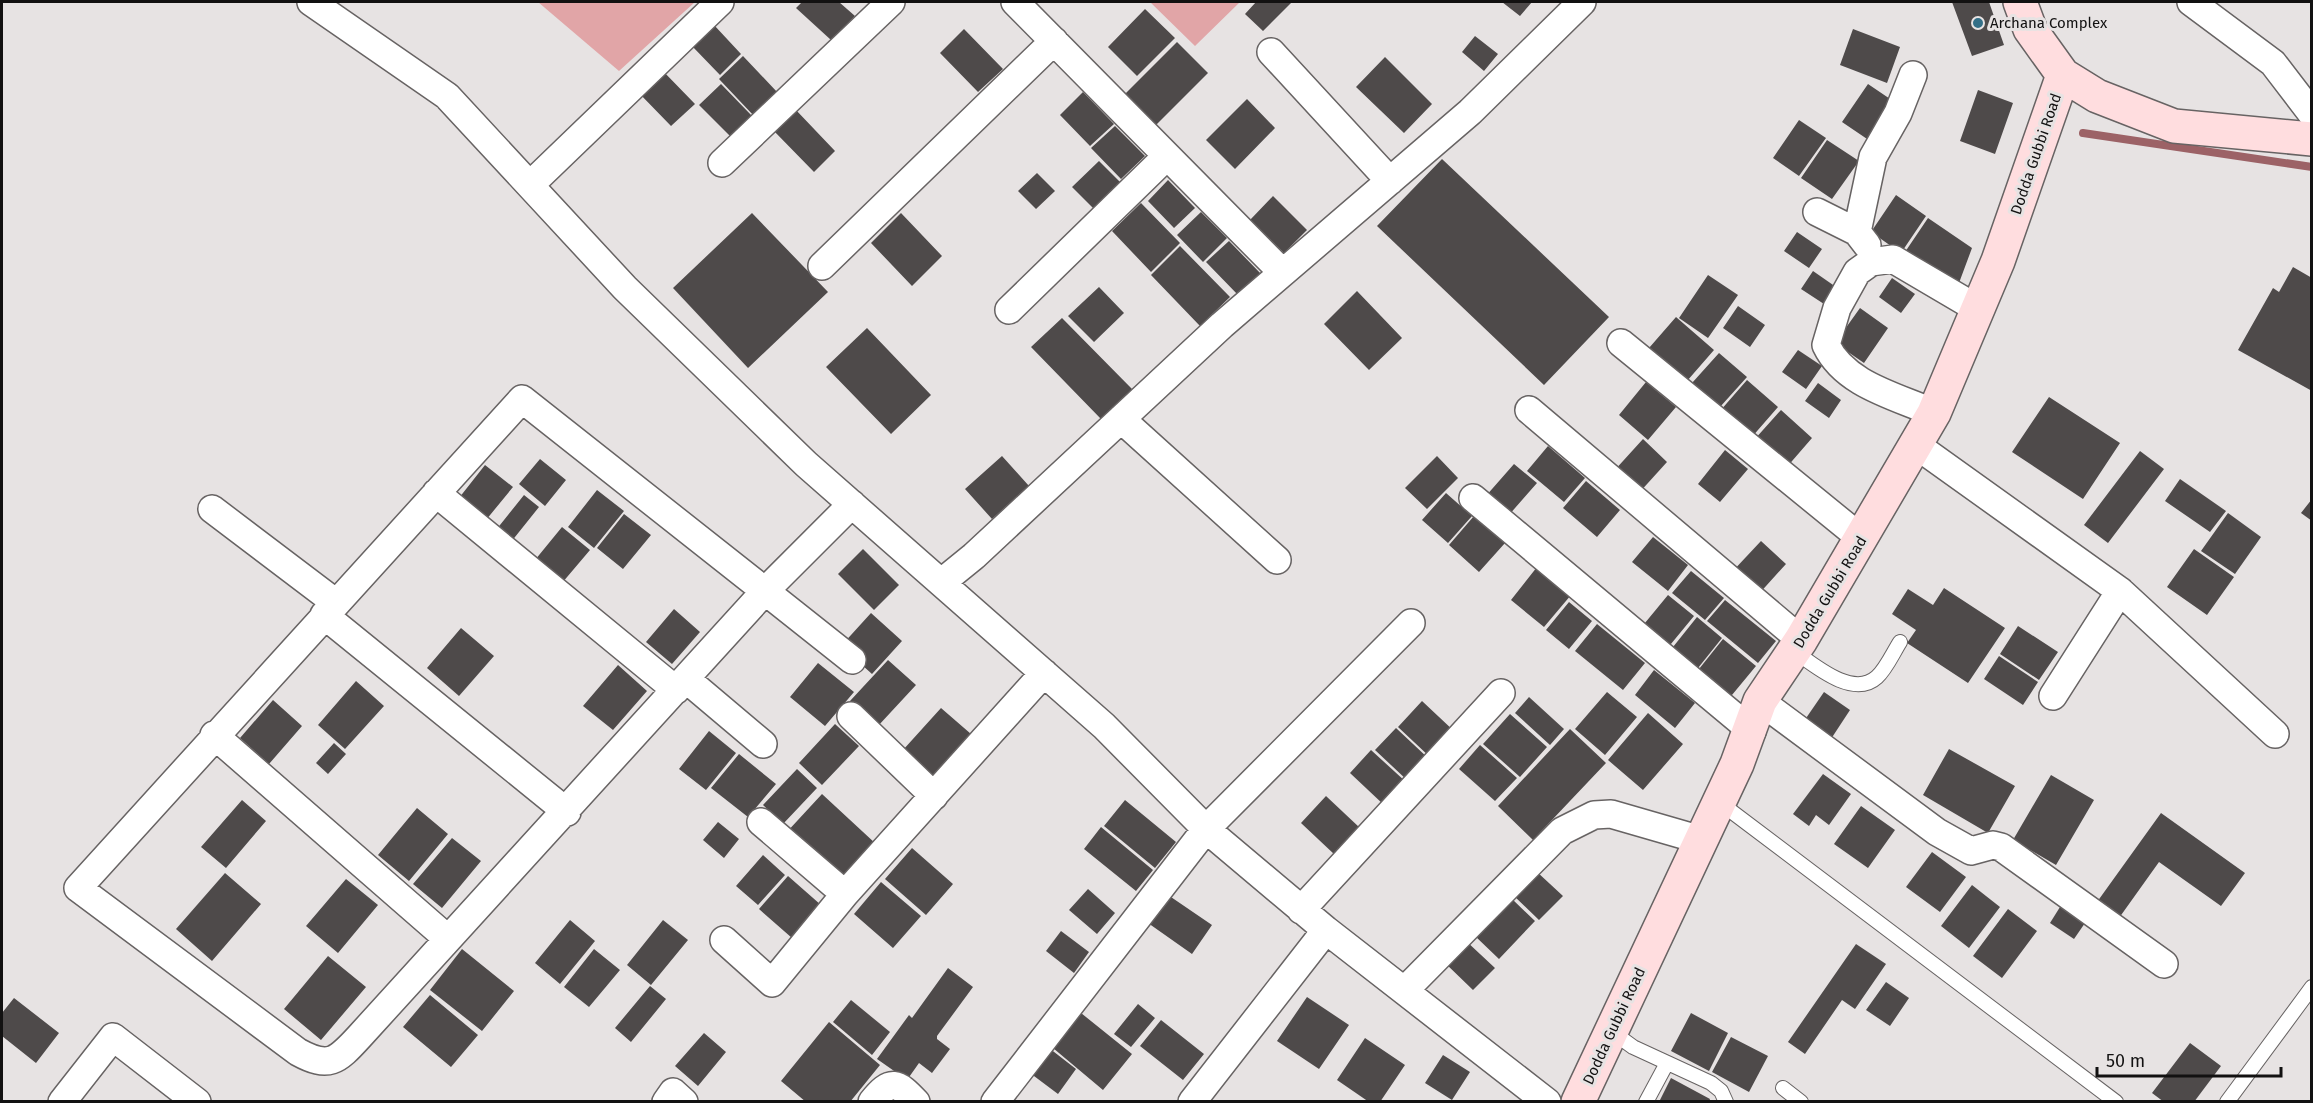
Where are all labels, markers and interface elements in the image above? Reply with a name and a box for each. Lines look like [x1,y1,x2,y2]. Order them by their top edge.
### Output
place label: Archana Complex [1990,14,2108,32]
marker: Archana Complex [1971,16,1985,30]
street label: Dodda Gubbi Road [2007,91,2065,217]
street label: Dodda Gubbi Road [1790,533,1870,651]
street label: Dodda Gubbi Road [1579,965,1649,1087]
scale bar [2097,1040,2282,1078]
text: 50 m [2106,1050,2145,1072]

